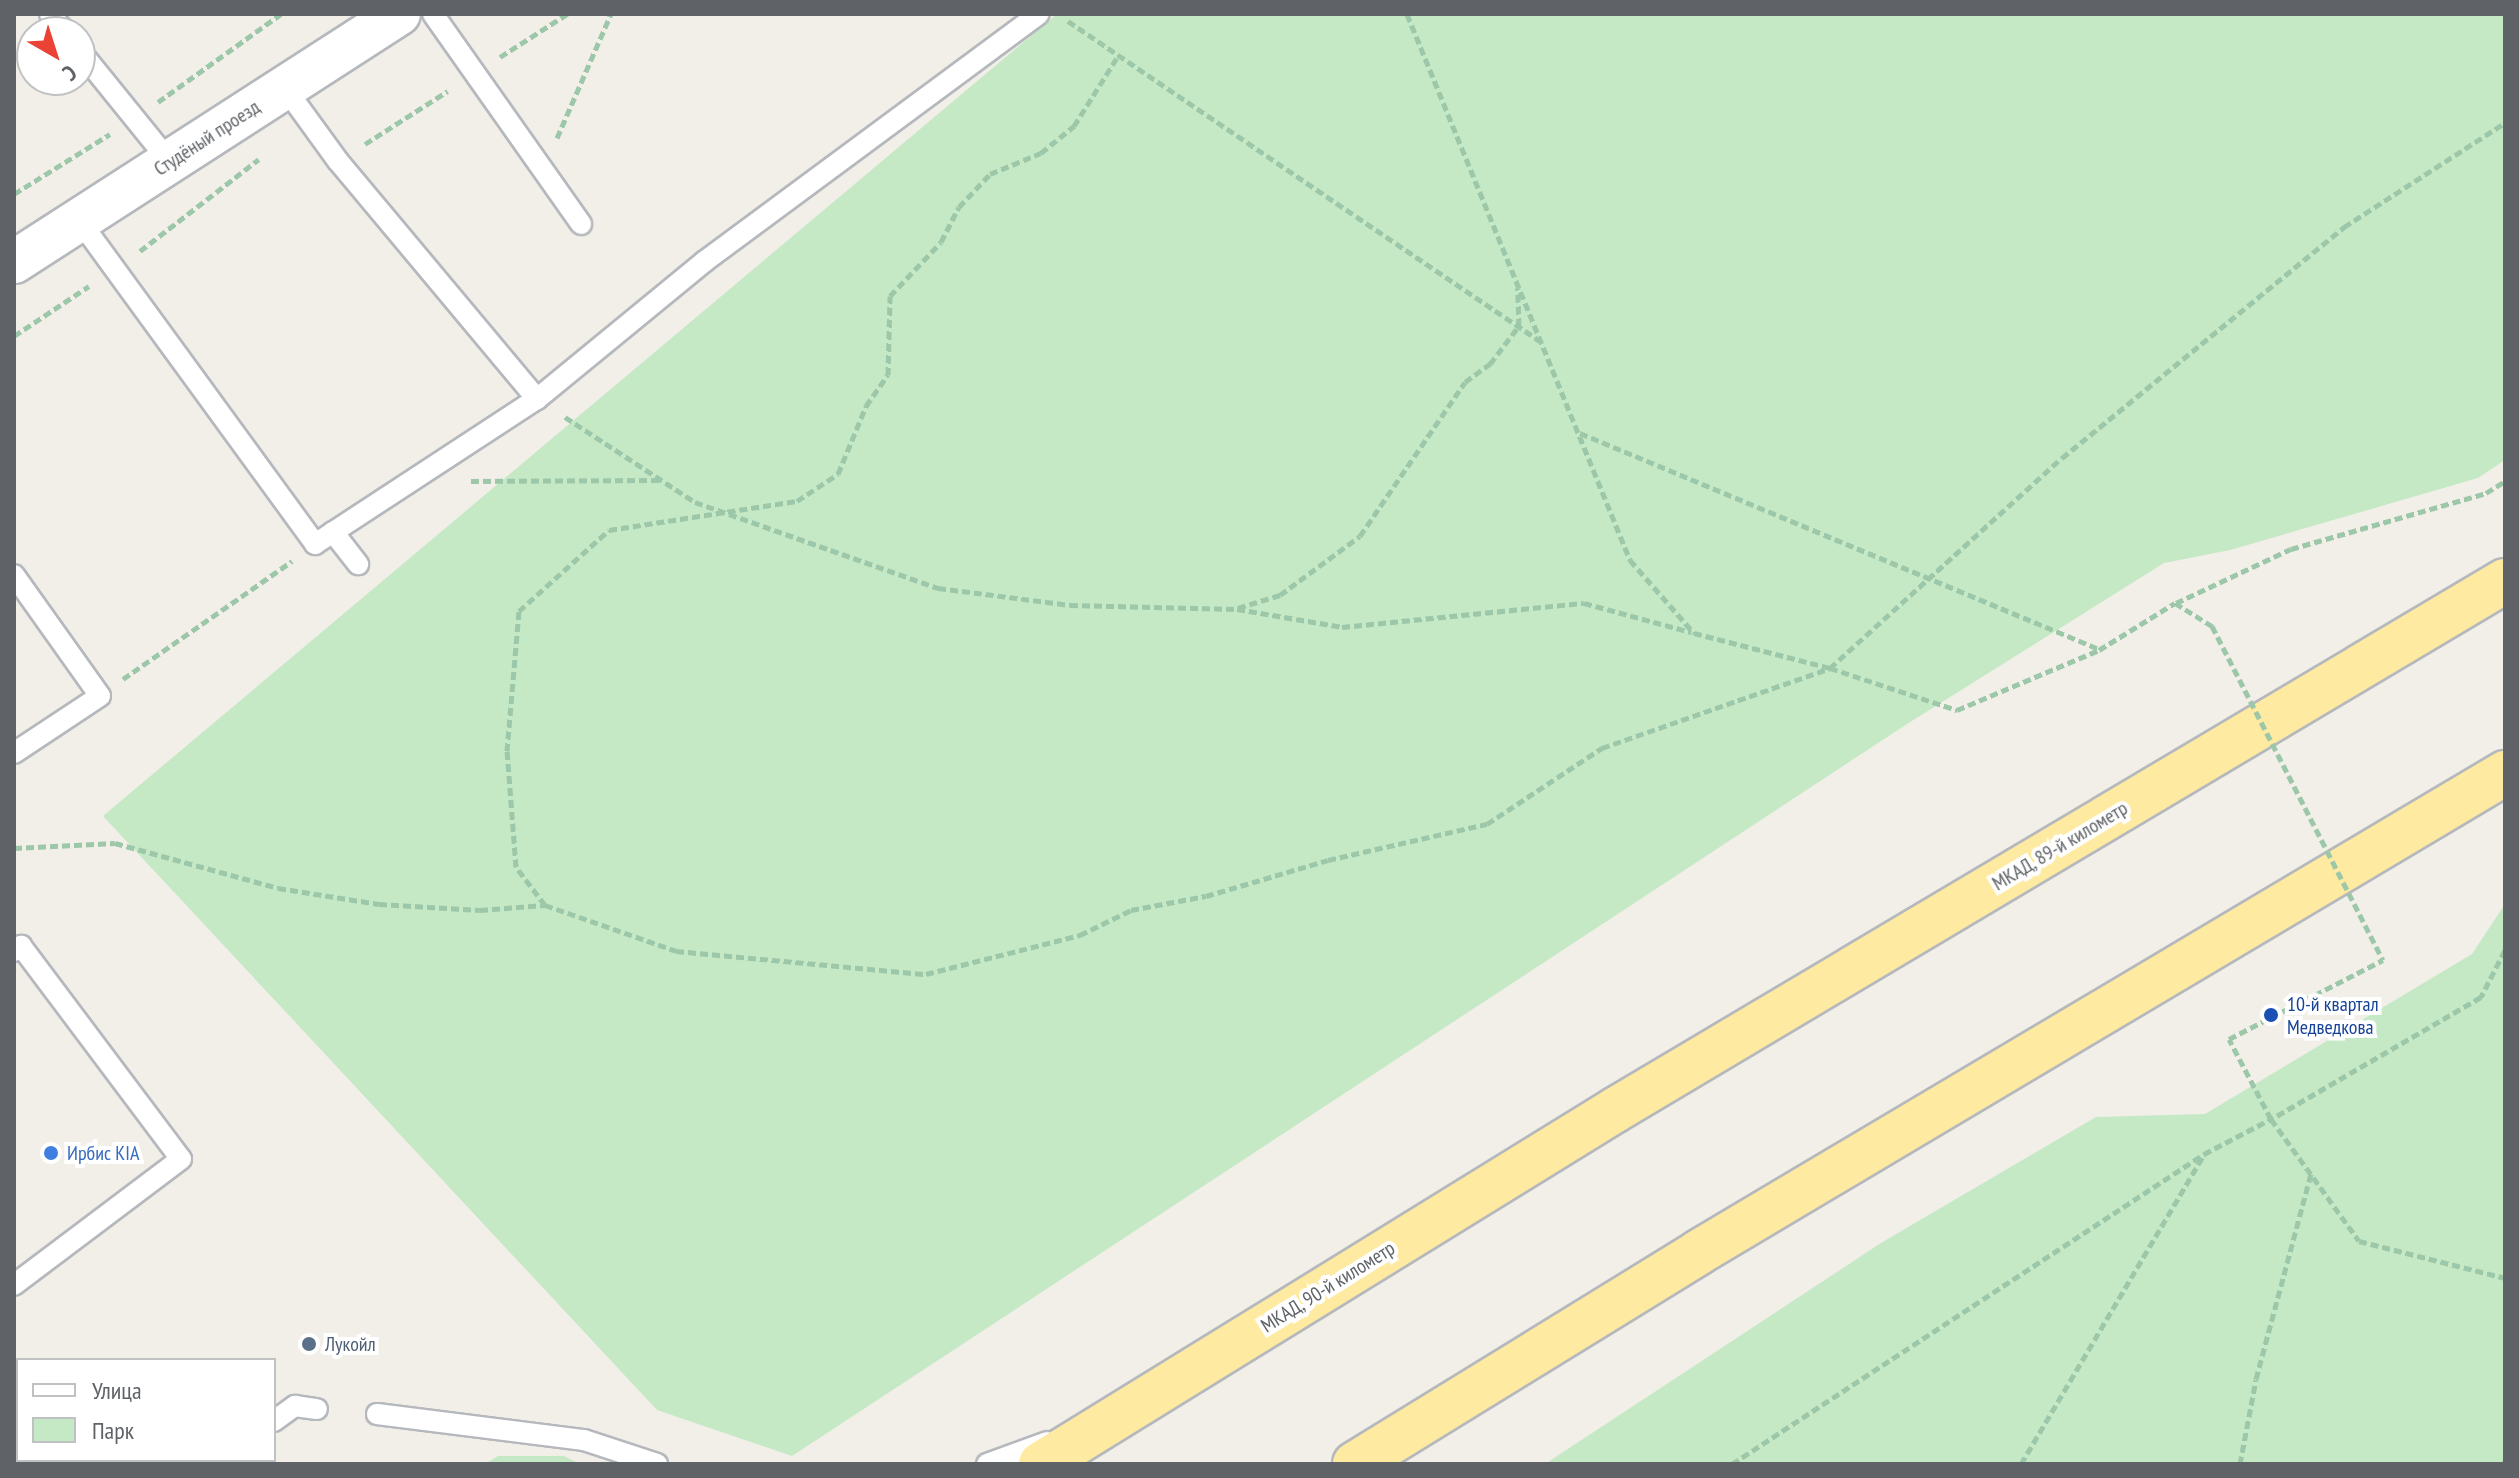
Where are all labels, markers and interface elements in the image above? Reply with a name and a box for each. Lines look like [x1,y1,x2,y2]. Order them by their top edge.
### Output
north arrow [16,16,96,96]
text: С [57,59,83,87]
street label: Студёный проезд [150,95,264,181]
street label: МКАД, 89-й километр [1988,796,2132,896]
place label: 10-й квартал Медведкова [2287,992,2379,1039]
marker: 10-й квартал Медведкова [2262,1006,2280,1024]
place label: Ирбис KIA [67,1141,139,1165]
marker: Ирбис KIA [42,1144,60,1162]
street label: МКАД, 90-й километр [1256,1236,1400,1338]
place label: Лукойл [325,1332,376,1356]
marker: Лукойл [300,1335,318,1353]
legend [16,1358,276,1462]
text: Улица [92,1375,142,1406]
text: Парк [92,1415,134,1446]

